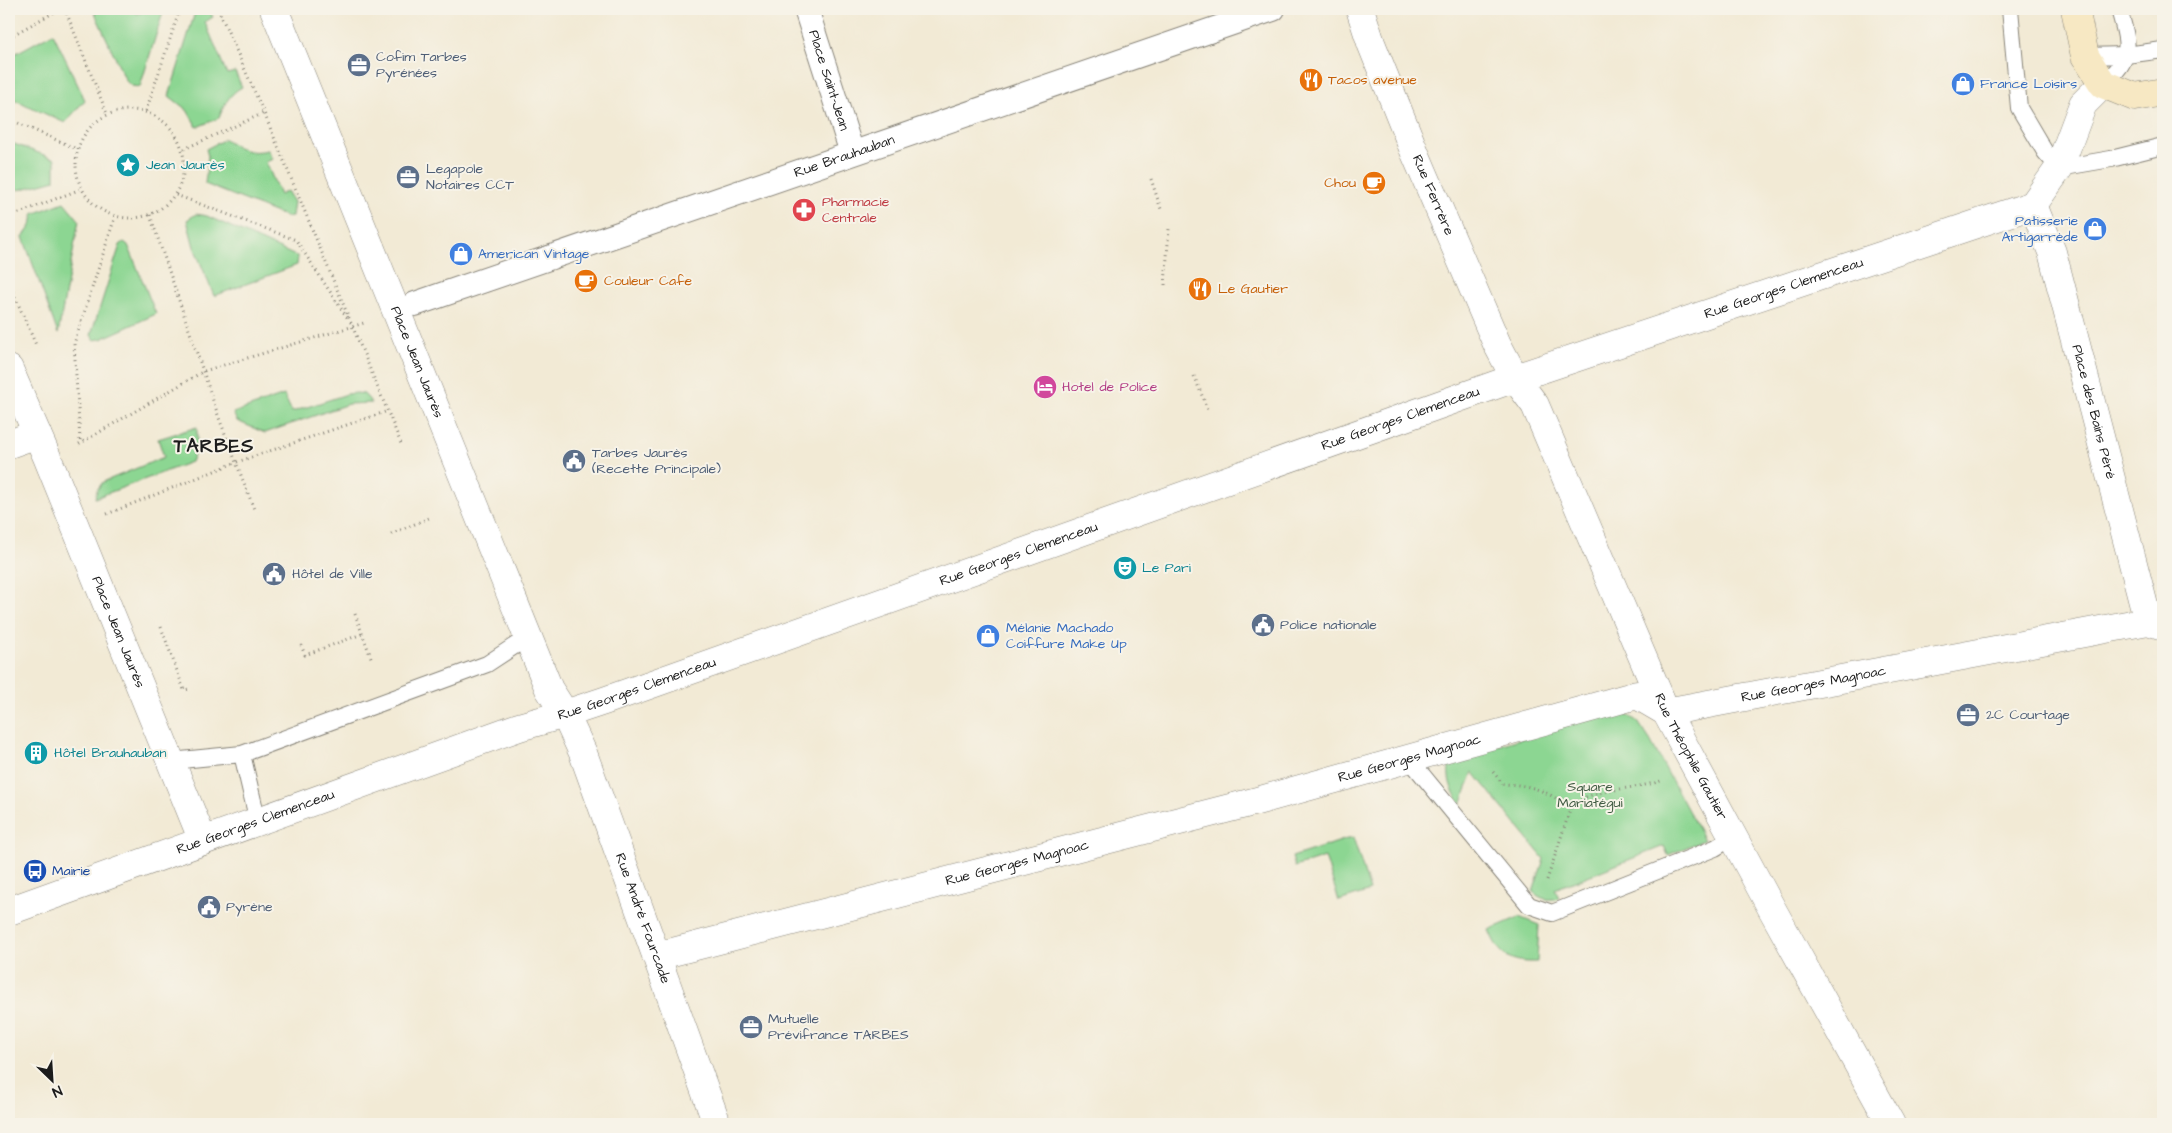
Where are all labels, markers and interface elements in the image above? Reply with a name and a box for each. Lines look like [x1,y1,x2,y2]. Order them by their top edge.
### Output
street label: Place Saint-Jean [803,28,854,133]
place label: Cofim Tarbes Pyrénées [376,47,467,83]
office icon: Cofim Tarbes Pyrénées [346,52,372,78]
restaurant icon: Tacos avenue [1298,67,1324,93]
place label: Tacos avenue [1328,70,1417,90]
shop icon: France Loisirs [1950,71,1976,97]
place label: France Loisirs [1980,74,2077,94]
street label: Rue Brauhauban [791,130,897,183]
place icon: Jean Jaurès [115,152,141,178]
street label: Rue Ferrère [1407,152,1459,239]
place label: Jean Jaurès [146,155,225,175]
place label: Legapole Notaires CCT [426,159,514,195]
office icon: Legapole Notaires CCT [395,164,421,190]
cafe icon: Chou [1361,170,1387,196]
place label: Chou [1324,173,1356,193]
place label: Pharmacie Centrale [822,192,890,228]
pharmacy icon: Pharmacie Centrale [791,197,817,223]
place label: Patisserie Artigarrède [2001,211,2078,247]
shop icon: Patisserie Artigarrède [2082,216,2108,242]
shop icon: American Vintage [448,241,474,267]
place label: American Vintage [478,244,590,264]
street label: Rue Georges Clemenceau [1702,252,1866,324]
cafe icon: Couleur Cafe [573,268,599,294]
place label: Couleur Cafe [604,271,692,291]
restaurant icon: Le Gautier [1187,276,1213,302]
place label: Le Gautier [1218,279,1288,299]
street label: Place Jean Jaurès [385,303,448,421]
street label: Place des Bains Péré [2067,342,2121,482]
hotel icon: Hotel de Police [1032,374,1058,400]
place label: Hotel de Police [1062,377,1158,397]
street label: Rue Georges Clemenceau [1319,381,1482,456]
district label: TARBES [173,433,254,460]
place label: Tarbes Jaurès (Recette Principale) [592,443,721,479]
public building icon: Tarbes Jaurès (Recette Principale) [561,448,587,474]
street label: Rue Georges Clemenceau [937,517,1100,591]
theatre icon: Le Pari [1112,555,1138,581]
place label: Le Pari [1142,558,1191,578]
public building icon: Hôtel de Ville [261,561,287,587]
place label: Hôtel de Ville [292,564,373,584]
street label: Place Jean Jaurès [87,573,150,691]
public building icon: Police nationale [1250,612,1276,638]
place label: Police nationale [1280,615,1377,635]
place label: Mélanie Machado Coiffure Make Up [1006,618,1127,654]
shop icon: Mélanie Machado Coiffure Make Up [975,623,1001,649]
street label: Rue Georges Clemenceau [555,652,719,726]
street label: Rue Georges Magnoac [1739,661,1888,708]
street label: Rue Théophile Gautier [1649,690,1732,824]
office icon: 2C Courtage [1955,702,1981,728]
place label: 2C Courtage [1986,705,2070,725]
street label: Rue Georges Magnoac [1336,729,1483,788]
building icon: Hôtel Brauhauban [23,740,49,766]
place label: Hôtel Brauhauban [54,743,166,763]
park label: Square Mariatégui [1557,777,1623,813]
street label: Rue Georges Clemenceau [174,784,337,860]
street label: Rue Georges Magnoac [943,835,1091,891]
street label: Rue André Fourcade [610,850,676,987]
bus stop icon: Mairie [22,858,48,884]
place label: Mairie [52,861,91,881]
public building icon: Pyrène [196,894,222,920]
place label: Pyrène [226,897,273,917]
place label: Mutuelle Prévifrance TARBES [768,1009,909,1045]
office icon: Mutuelle Prévifrance TARBES [738,1014,764,1040]
north arrow [28,1056,78,1106]
text: N [49,1080,65,1102]

